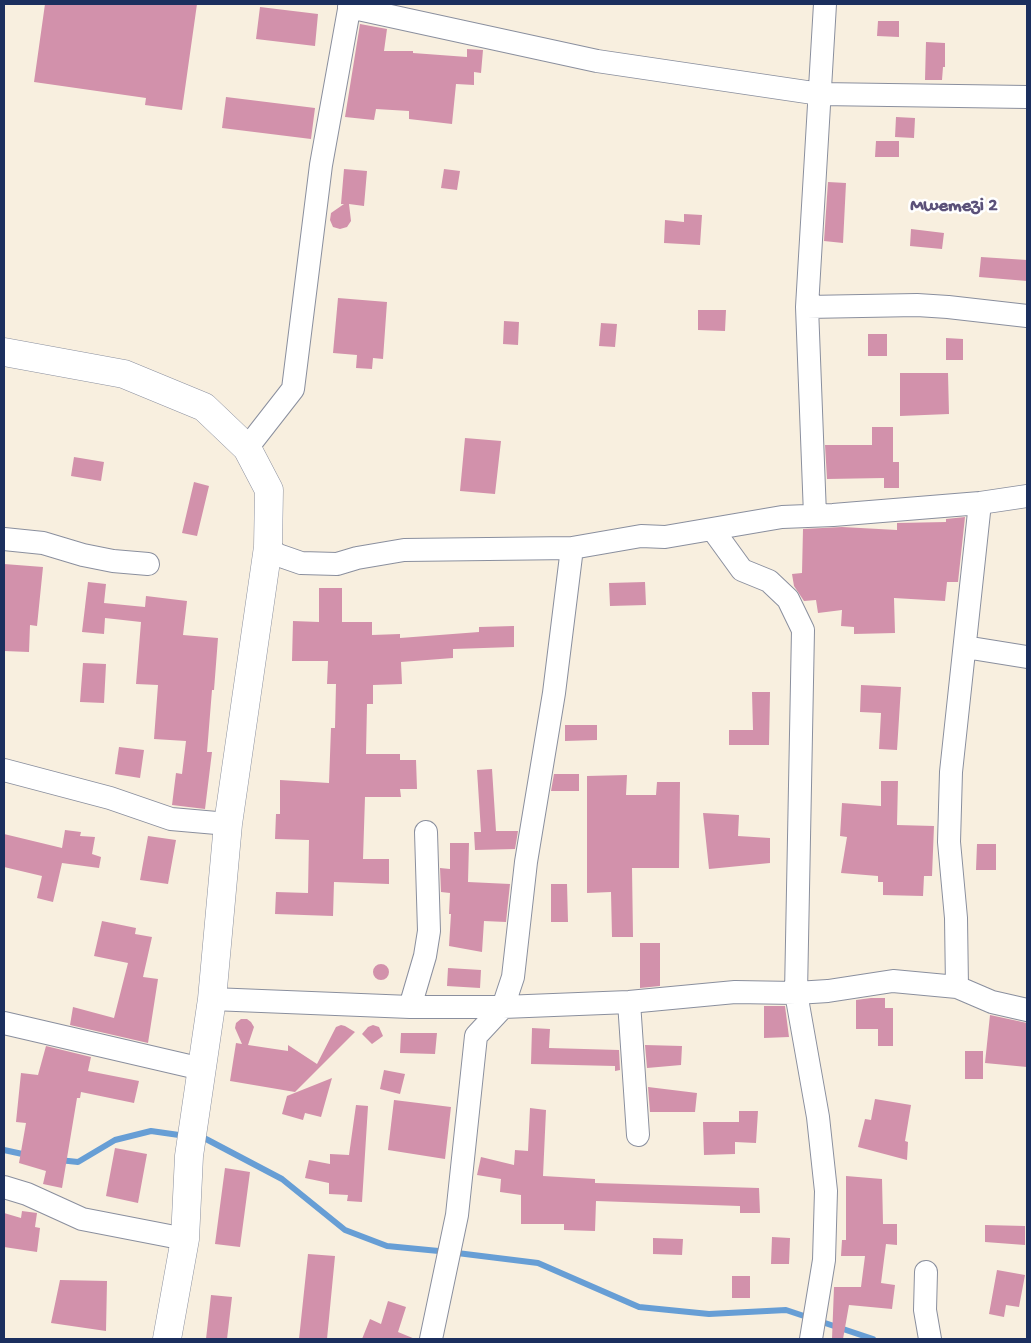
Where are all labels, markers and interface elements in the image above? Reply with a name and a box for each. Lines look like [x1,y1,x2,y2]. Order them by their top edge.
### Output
district label: Mwemezi 2 [910,196,998,218]

